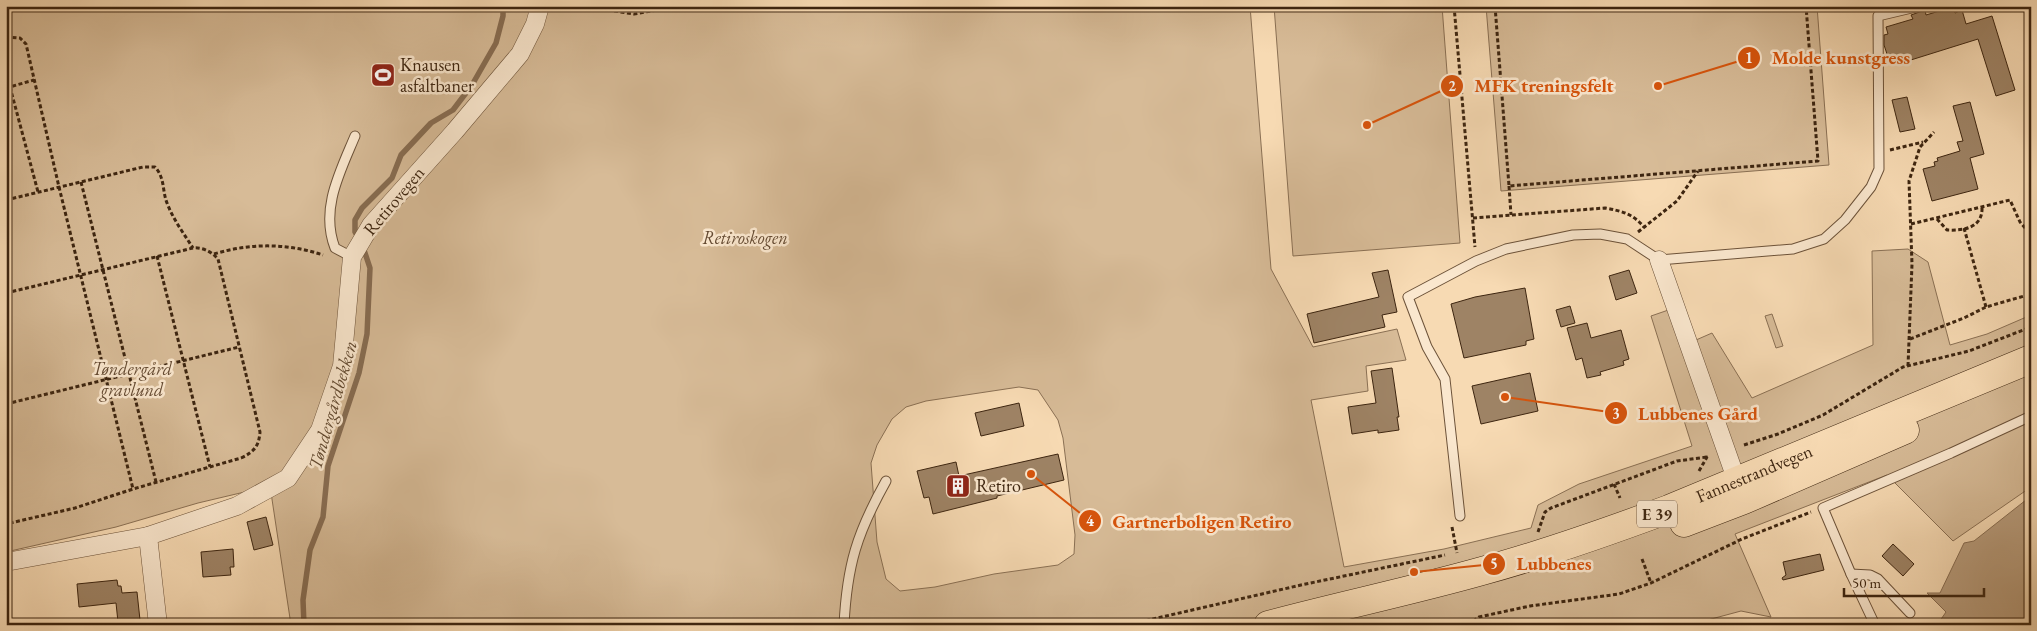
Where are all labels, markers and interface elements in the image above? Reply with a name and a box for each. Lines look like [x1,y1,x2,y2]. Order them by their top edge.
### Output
callout: Molde kunstgress [1737,41,1920,75]
text: Molde kunstgress [1772,45,1910,70]
text: 1 [1745,48,1753,67]
place label: Knausen asfaltbaner [400,53,474,97]
sports icon: Knausen asfaltbaner [370,62,396,88]
callout: MFK treningsfelt [1439,69,1624,103]
text: MFK treningsfelt [1474,73,1614,98]
text: 2 [1448,76,1456,95]
street label: Retirovegen [358,161,430,240]
park label: Retiroskogen [702,226,788,250]
water label: Tøndergårdbekken [302,338,363,472]
park label: Tøndergård gravlund [92,357,173,402]
callout: Lubbenes Gård [1603,396,1768,430]
text: Lubbenes Gård [1638,401,1758,426]
text: 3 [1612,404,1620,423]
street label: Fannestrandvegen [1692,439,1816,508]
building icon: Retiro [945,473,971,499]
place label: Retiro [976,474,1021,497]
road number: E 39 [1637,500,1677,528]
callout: Gartnerboligen Retiro [1077,504,1301,538]
text: Gartnerboligen Retiro [1113,509,1292,534]
text: 4 [1086,511,1095,530]
callout: Lubbenes [1481,547,1602,581]
text: Lubbenes [1516,551,1592,576]
text: 5 [1490,554,1498,573]
scale bar [1844,566,1984,598]
text: 50 m [1852,573,1881,592]

